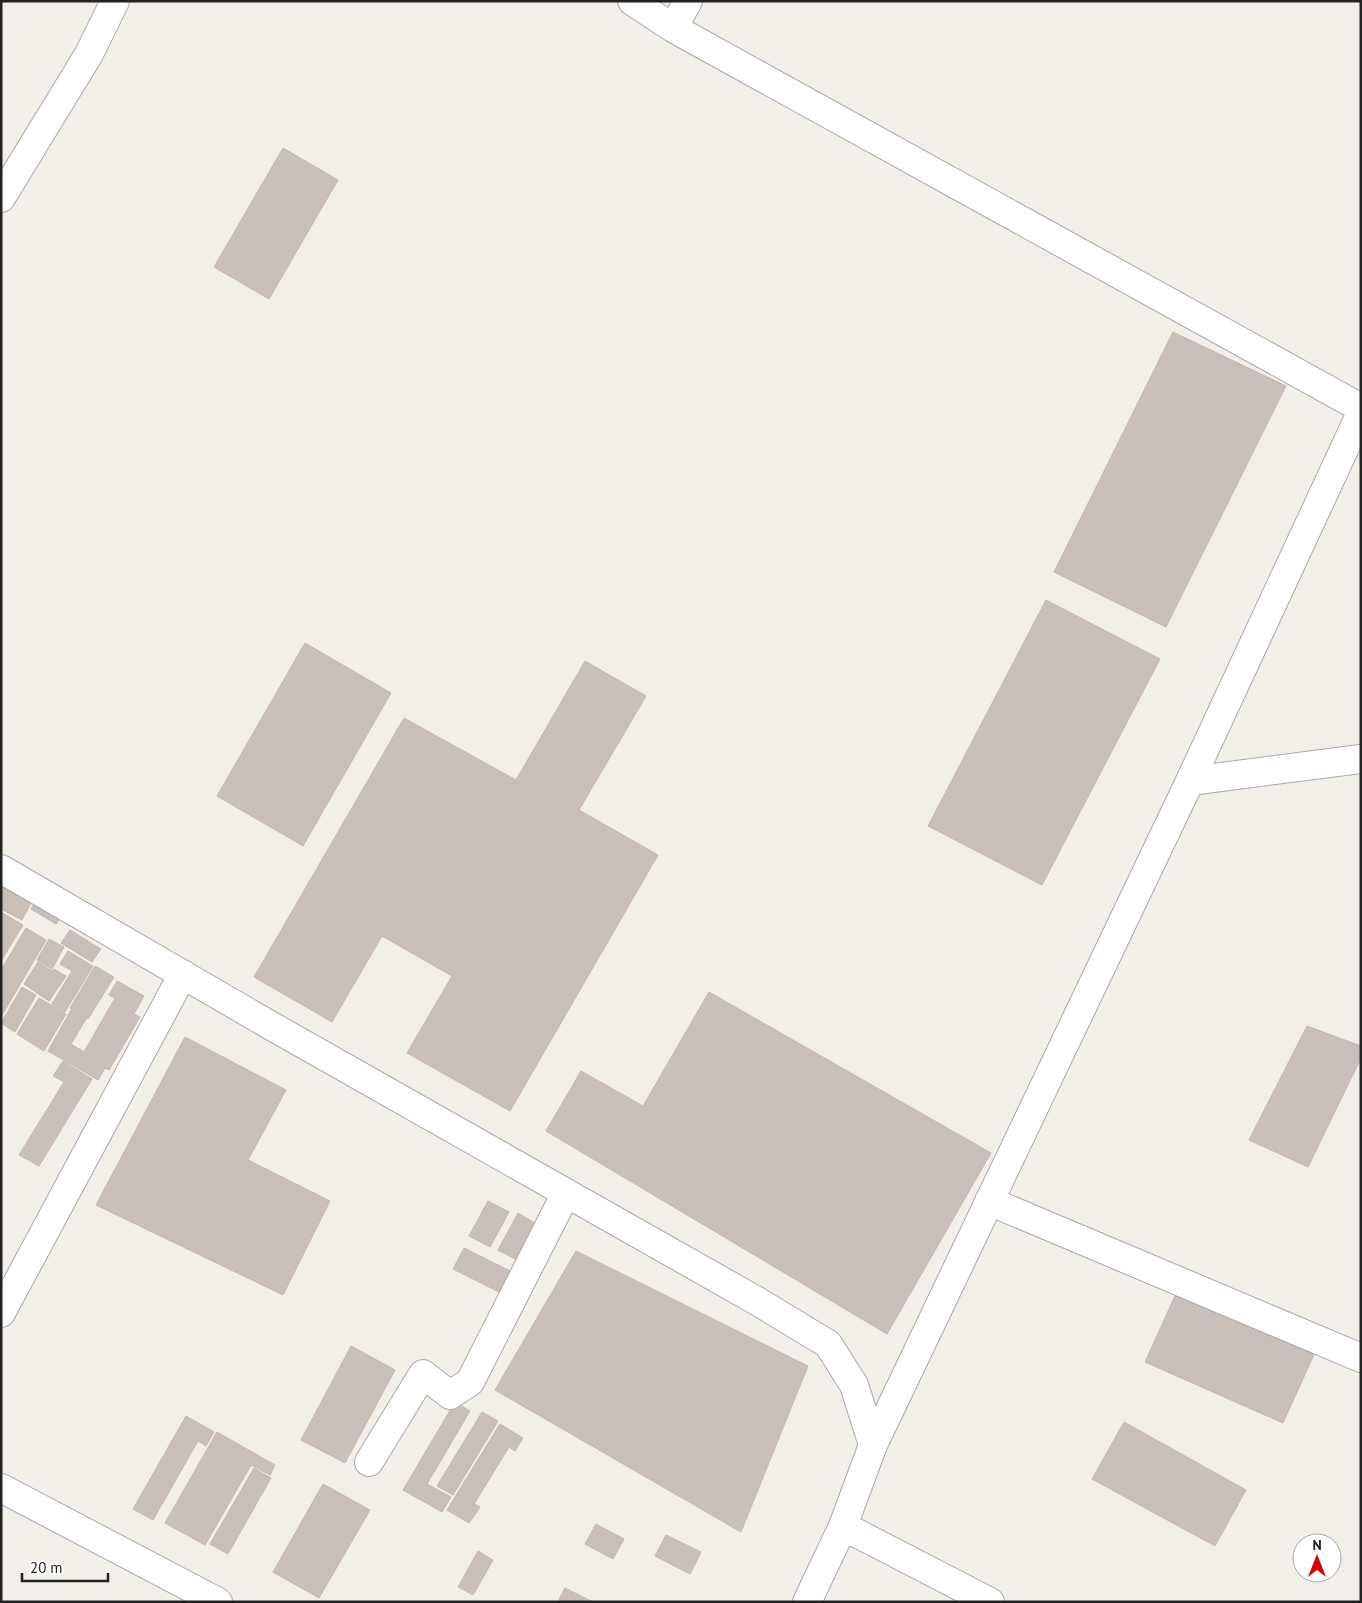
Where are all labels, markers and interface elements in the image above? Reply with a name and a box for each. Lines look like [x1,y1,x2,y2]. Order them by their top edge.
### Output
north arrow [1292,1533,1342,1583]
text: N [1312,1536,1322,1554]
scale bar [22,1550,109,1582]
text: 20 m [30,1558,63,1577]

